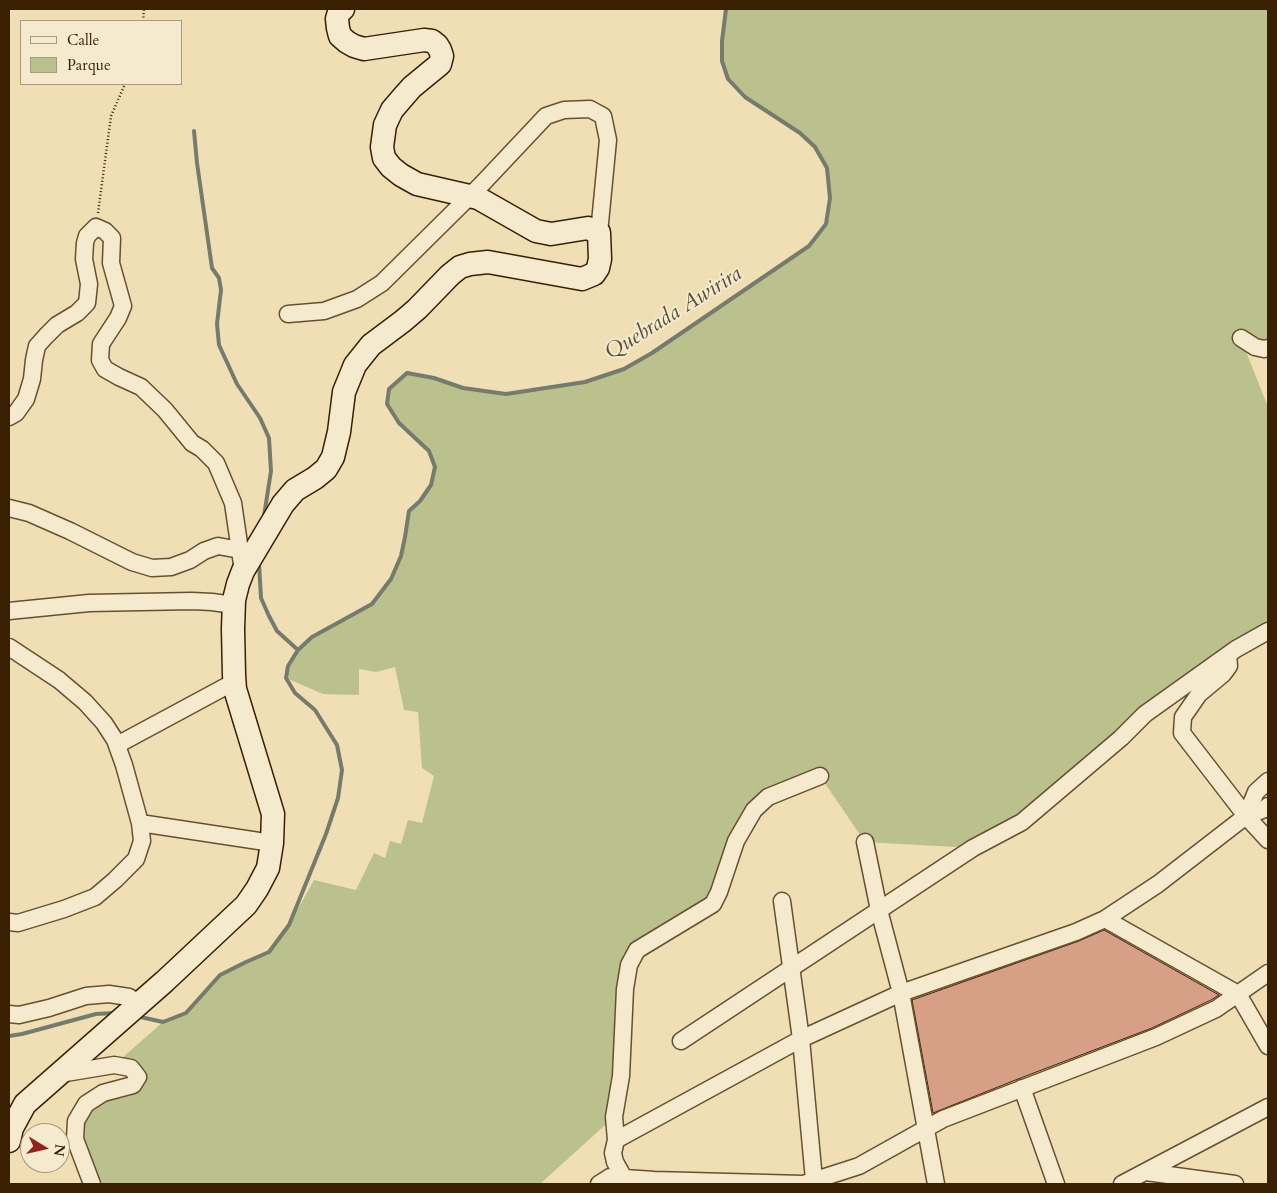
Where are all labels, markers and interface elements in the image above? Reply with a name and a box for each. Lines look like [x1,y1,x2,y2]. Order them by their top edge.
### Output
legend [20,20,182,85]
text: Calle [67,30,99,50]
text: Parque [67,55,111,75]
water label: Quebrada Awirira [601,261,747,367]
north arrow [20,1123,70,1173]
text: N [49,1143,70,1158]

